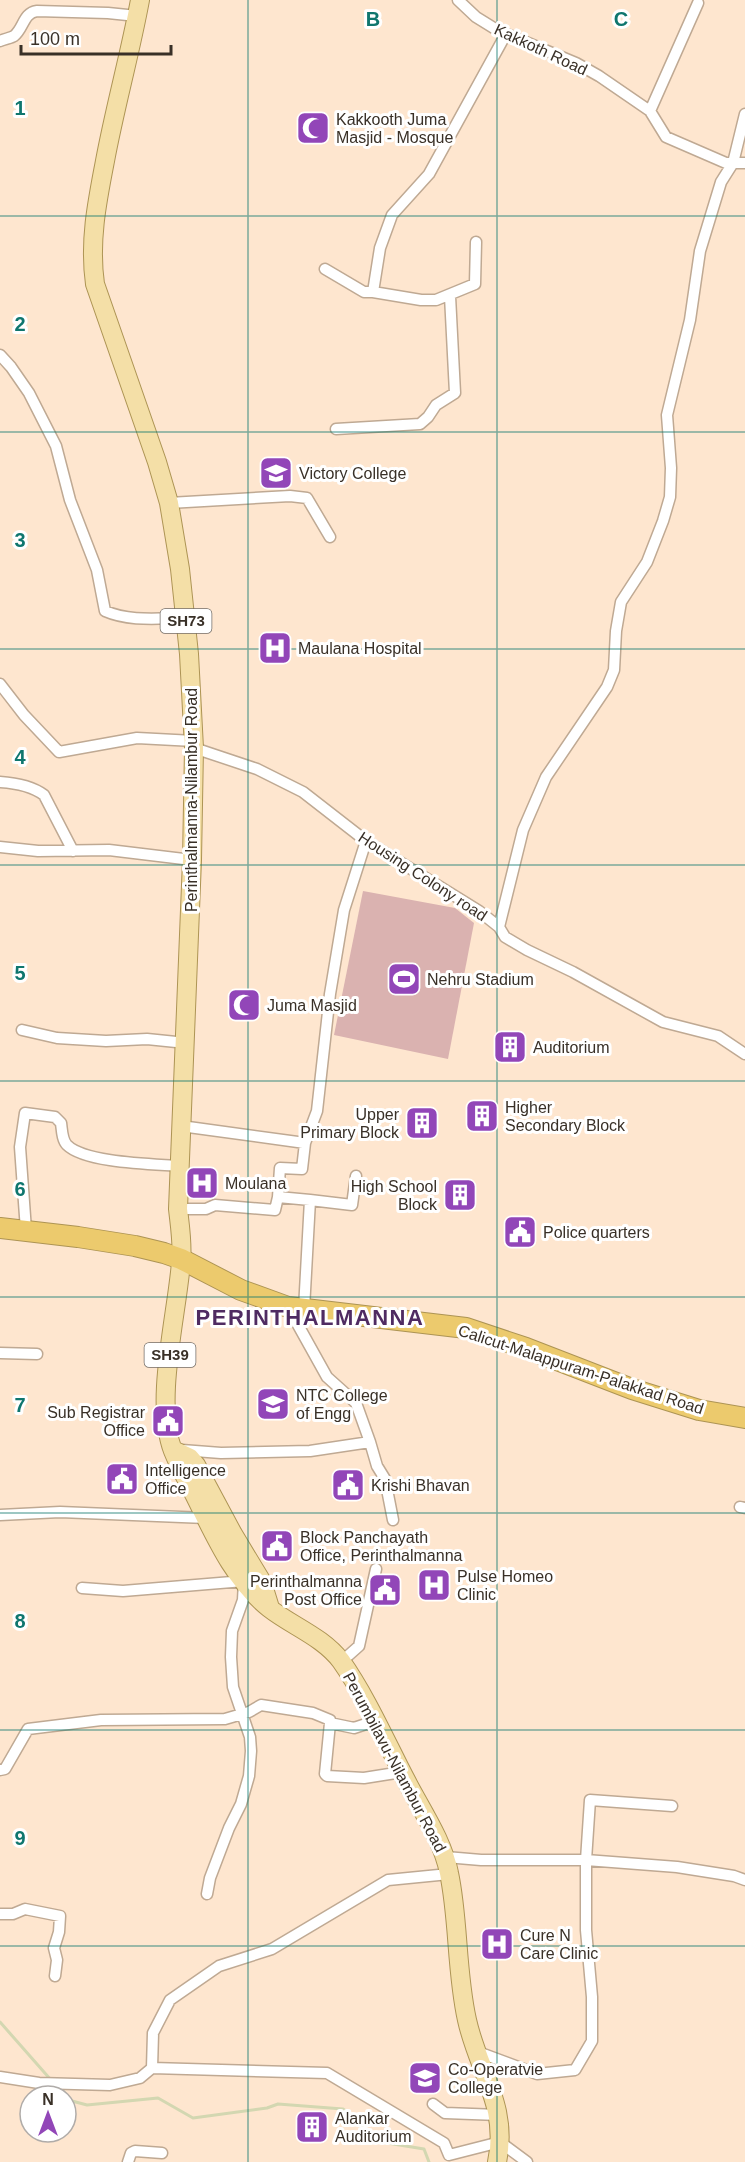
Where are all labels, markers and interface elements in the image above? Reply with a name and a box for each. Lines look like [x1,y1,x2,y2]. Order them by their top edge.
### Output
text: B [366,8,380,30]
text: C [614,8,628,30]
scale bar [21,18,171,56]
street label: Kakkoth Road [492,21,590,78]
text: 100 m [30,29,80,49]
text: 1 [14,97,26,119]
mosque icon: Kakkooth Juma Masjid - Mosque [295,110,331,146]
place label: Kakkooth Juma Masjid - Mosque [336,111,453,146]
text: 2 [14,313,26,335]
school or university icon: Victory College [258,455,294,491]
place label: Victory College [299,465,406,482]
text: 3 [14,529,26,551]
road number: SH73 [160,609,212,633]
hospital icon: Maulana Hospital [257,630,293,666]
place label: Maulana Hospital [298,640,422,657]
street label: Perinthalmanna-Nilambur Road [183,688,200,912]
text: 4 [14,746,26,768]
street label: Housing Colony road [355,829,490,924]
sports icon: Nehru Stadium [386,961,422,997]
text: 5 [14,962,26,984]
place label: Nehru Stadium [427,971,534,988]
mosque icon: Juma Masjid [226,987,262,1023]
place label: Juma Masjid [267,997,357,1014]
building icon: Auditorium [492,1029,528,1065]
place label: Auditorium [533,1039,609,1056]
building icon: Higher Secondary Block [464,1098,500,1134]
place label: Higher Secondary Block [505,1099,626,1134]
building icon: Upper Primary Block [404,1105,440,1141]
place label: Upper Primary Block [300,1106,400,1141]
hospital icon: Moulana [184,1165,220,1201]
place label: Moulana [225,1175,286,1192]
building icon: High School Block [442,1177,478,1213]
text: 6 [14,1178,26,1200]
place label: High School Block [351,1178,438,1213]
public building icon: Police quarters [502,1214,538,1250]
place label: Police quarters [543,1224,650,1241]
district label: PERINTHALMANNA [196,1305,424,1330]
street label: Calicut-Malappuram-Palakkad Road [456,1322,706,1417]
road number: SH39 [144,1343,195,1367]
school or university icon: NTC College of Engg [255,1386,291,1422]
place label: NTC College of Engg [296,1387,388,1422]
text: 7 [14,1394,26,1416]
public building icon: Sub Registrar Office [150,1403,186,1439]
place label: Sub Registrar Office [47,1404,146,1439]
public building icon: Intelligence Office [104,1461,140,1497]
place label: Intelligence Office [145,1462,226,1497]
public building icon: Krishi Bhavan [330,1467,366,1503]
place label: Krishi Bhavan [371,1477,470,1494]
public building icon: Block Panchayath Office, Perinthalmanna [259,1528,295,1564]
place label: Block Panchayath Office, Perinthalmanna [300,1529,463,1564]
hospital icon: Pulse Homeo Clinic [416,1567,452,1603]
place label: Pulse Homeo Clinic [457,1568,553,1603]
public building icon: Perinthalmanna Post Office [367,1572,403,1608]
place label: Perinthalmanna Post Office [250,1573,362,1608]
text: 8 [14,1610,26,1632]
street label: Perumbilavu-Nilambur Road [340,1670,449,1855]
text: 9 [14,1827,26,1849]
hospital icon: Cure N Care Clinic [479,1926,515,1962]
place label: Cure N Care Clinic [520,1927,598,1962]
school or university icon: Co-Operatvie College [407,2060,443,2096]
place label: Co-Operatvie College [448,2061,543,2096]
north arrow [18,2084,78,2144]
text: N [42,2091,54,2108]
building icon: Alankar Auditorium [294,2109,330,2145]
place label: Alankar Auditorium [335,2110,411,2145]

